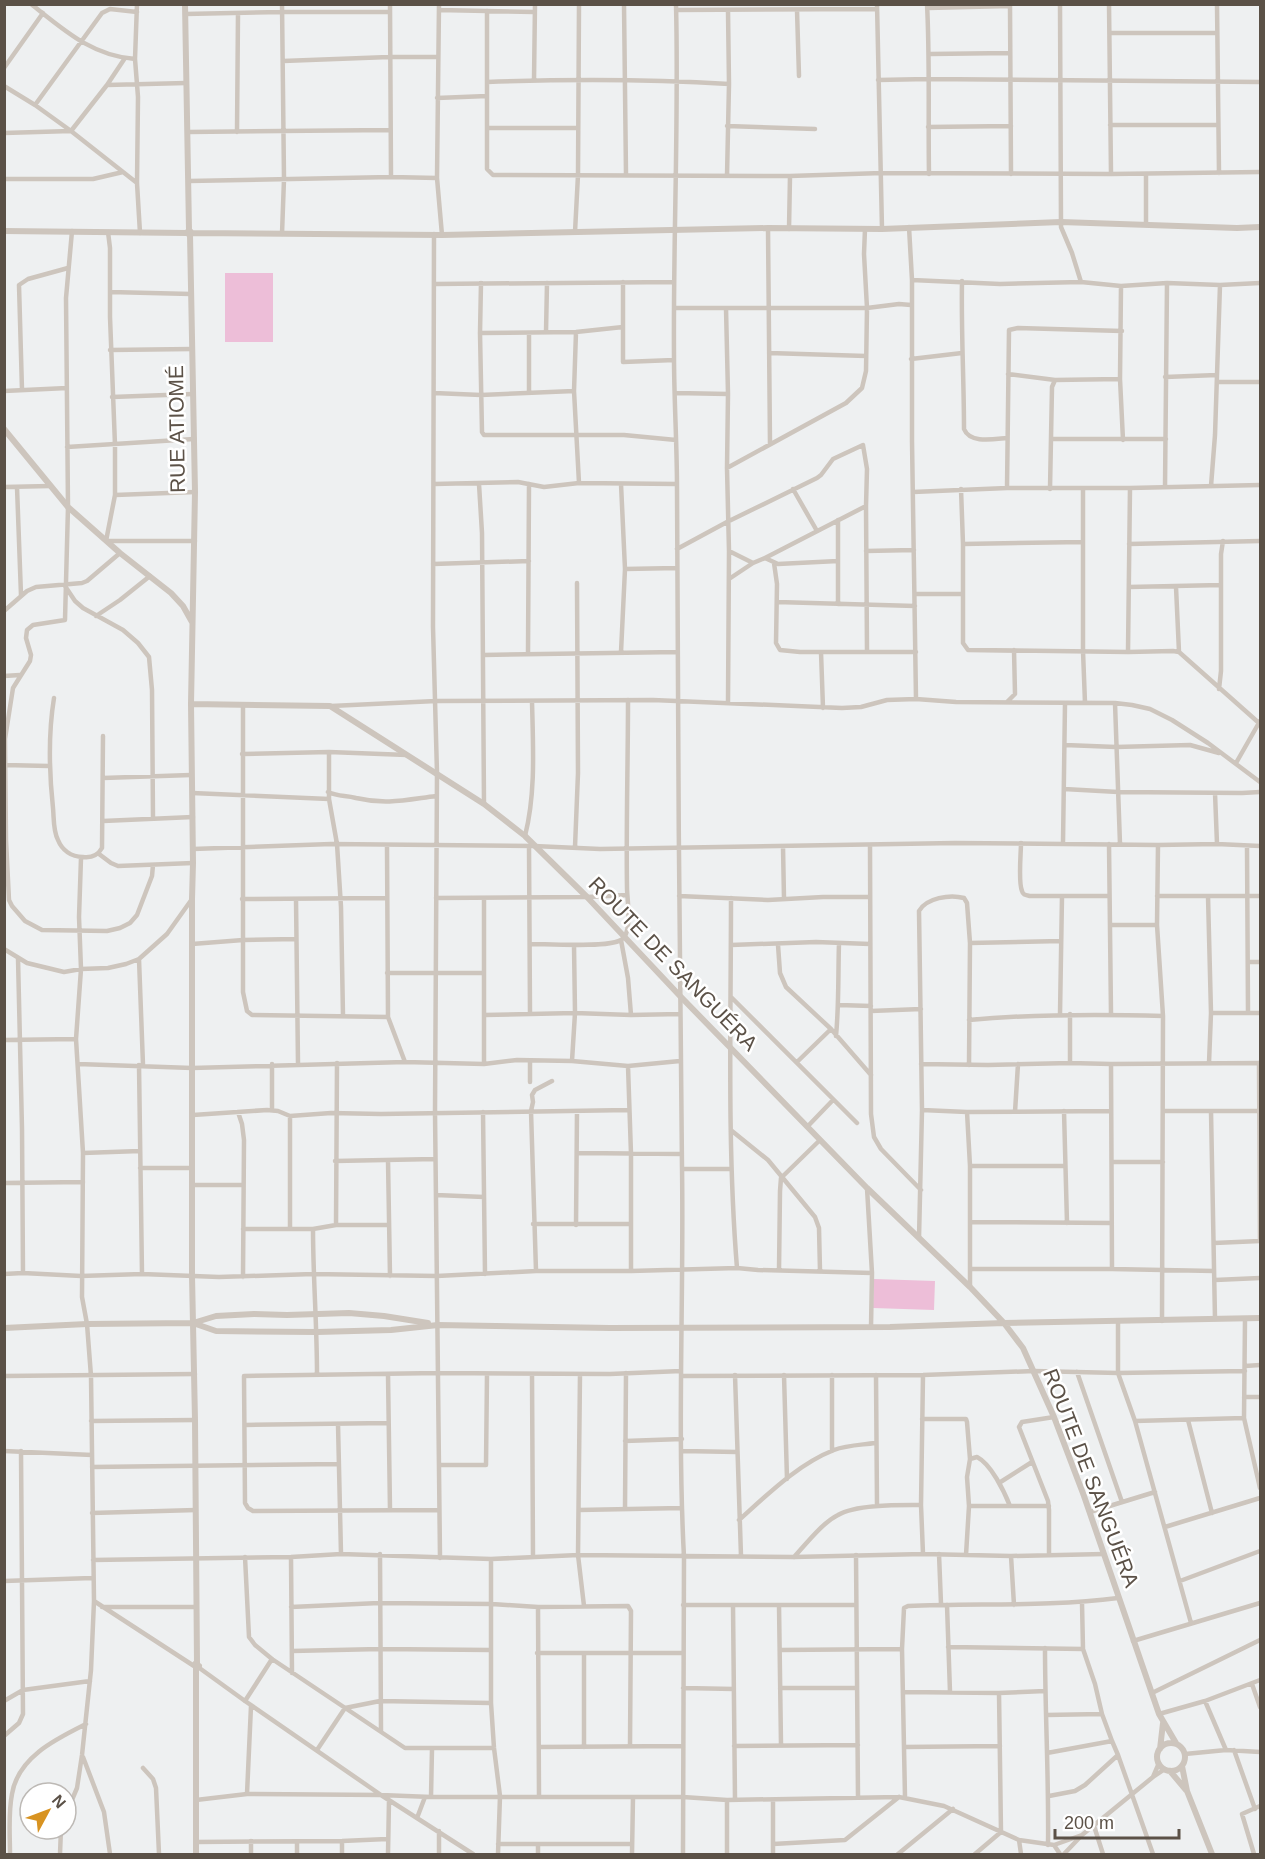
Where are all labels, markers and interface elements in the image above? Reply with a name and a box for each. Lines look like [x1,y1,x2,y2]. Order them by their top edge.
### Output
street label: RUE ATIOMÉ [164,365,189,493]
street label: ROUTE DE SANGUÉRA [584,872,762,1055]
street label: ROUTE DE SANGUÉRA [1039,1365,1144,1590]
north arrow [18,1781,78,1841]
text: N [49,1792,69,1811]
scale bar [1055,1802,1180,1840]
text: 200 m [1064,1813,1114,1833]

